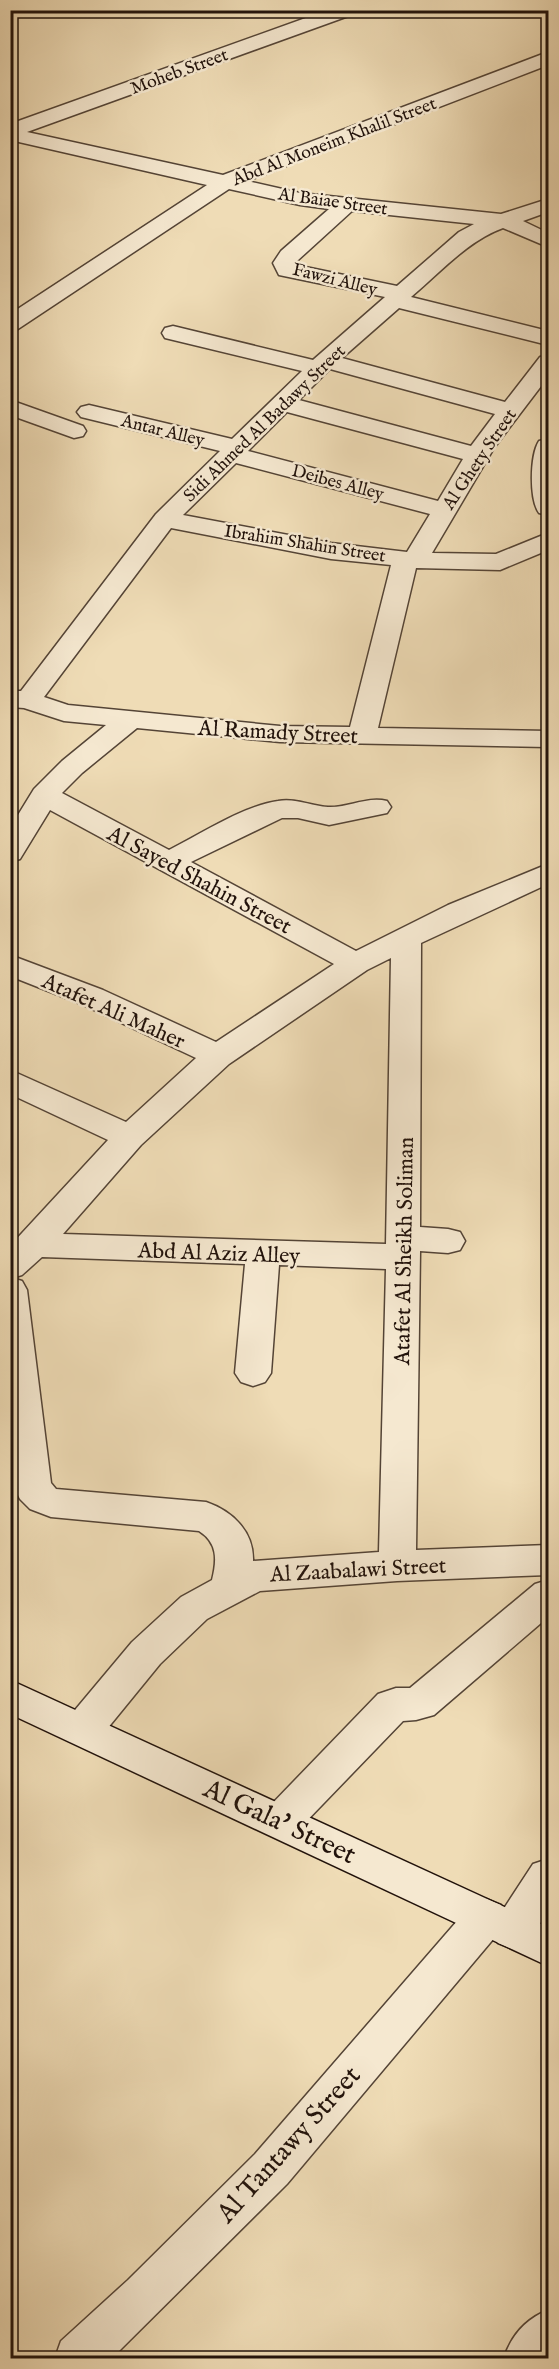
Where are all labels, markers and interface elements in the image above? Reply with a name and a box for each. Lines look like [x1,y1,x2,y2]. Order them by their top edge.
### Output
street label: Moheb Street [127,44,232,101]
street label: Abd Al Moneim Khalil Street [228,93,440,192]
street label: Al Baiae Street [276,183,389,222]
street label: Fawzi Alley [290,259,380,302]
street label: Sidi Ahmed Al Badawy Street [179,340,351,508]
street label: Al Ghety Street [437,405,522,516]
street label: Antar Alley [118,410,207,453]
street label: Deibes Alley [289,460,386,507]
street label: Ibrahim Shahin Street [222,520,387,569]
street label: Al Ramady Street [196,715,359,751]
street label: Al Sayed Shahin Street [101,820,296,941]
street label: Atafet Ali Maher [36,967,189,1056]
street label: Atafet Al Sheikh Soliman [389,1136,421,1366]
street label: Abd Al Aziz Alley [136,1237,301,1271]
street label: Al Zaabalawi Street [268,1552,447,1590]
street label: Al Gala' Street [197,1772,361,1873]
street label: Al Tantawy Street [209,2060,369,2232]

